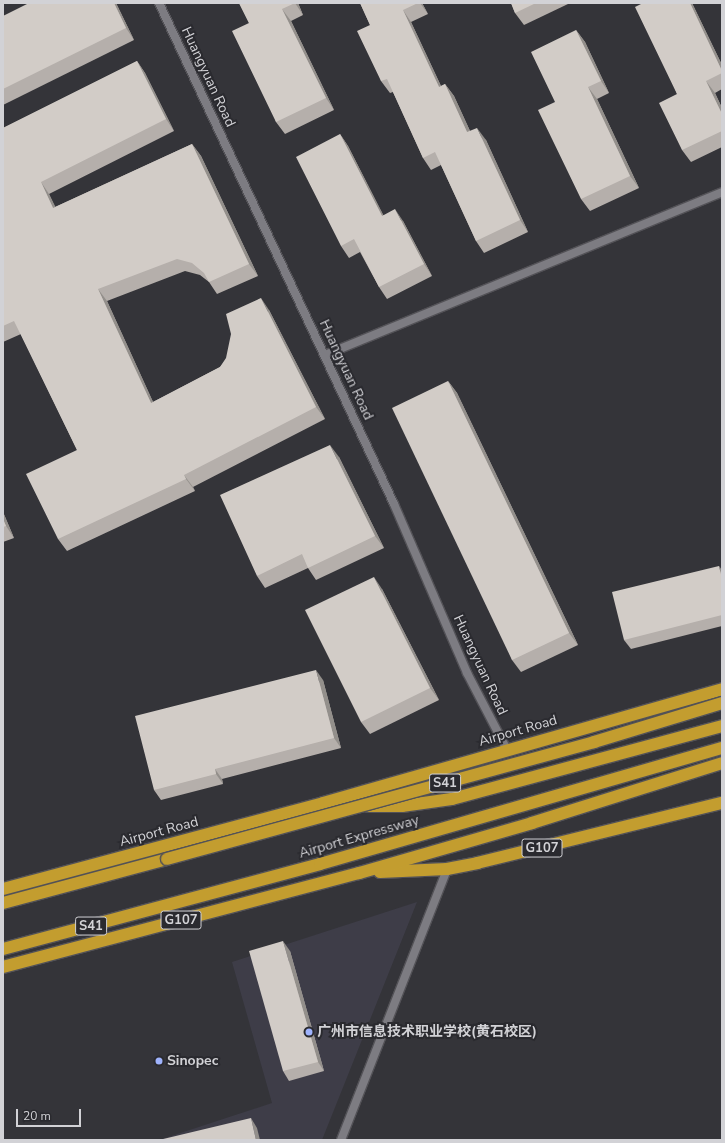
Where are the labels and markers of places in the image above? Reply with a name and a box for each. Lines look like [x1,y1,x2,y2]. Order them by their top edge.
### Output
place label: 广州市信息技术职业学校(黄石校区) [317,1024,537,1040]
marker: 广州市信息技术职业学校(黄石校区) [304,1027,314,1037]
place label: Sinopec [167,1053,218,1069]
marker: Sinopec [154,1056,164,1066]

